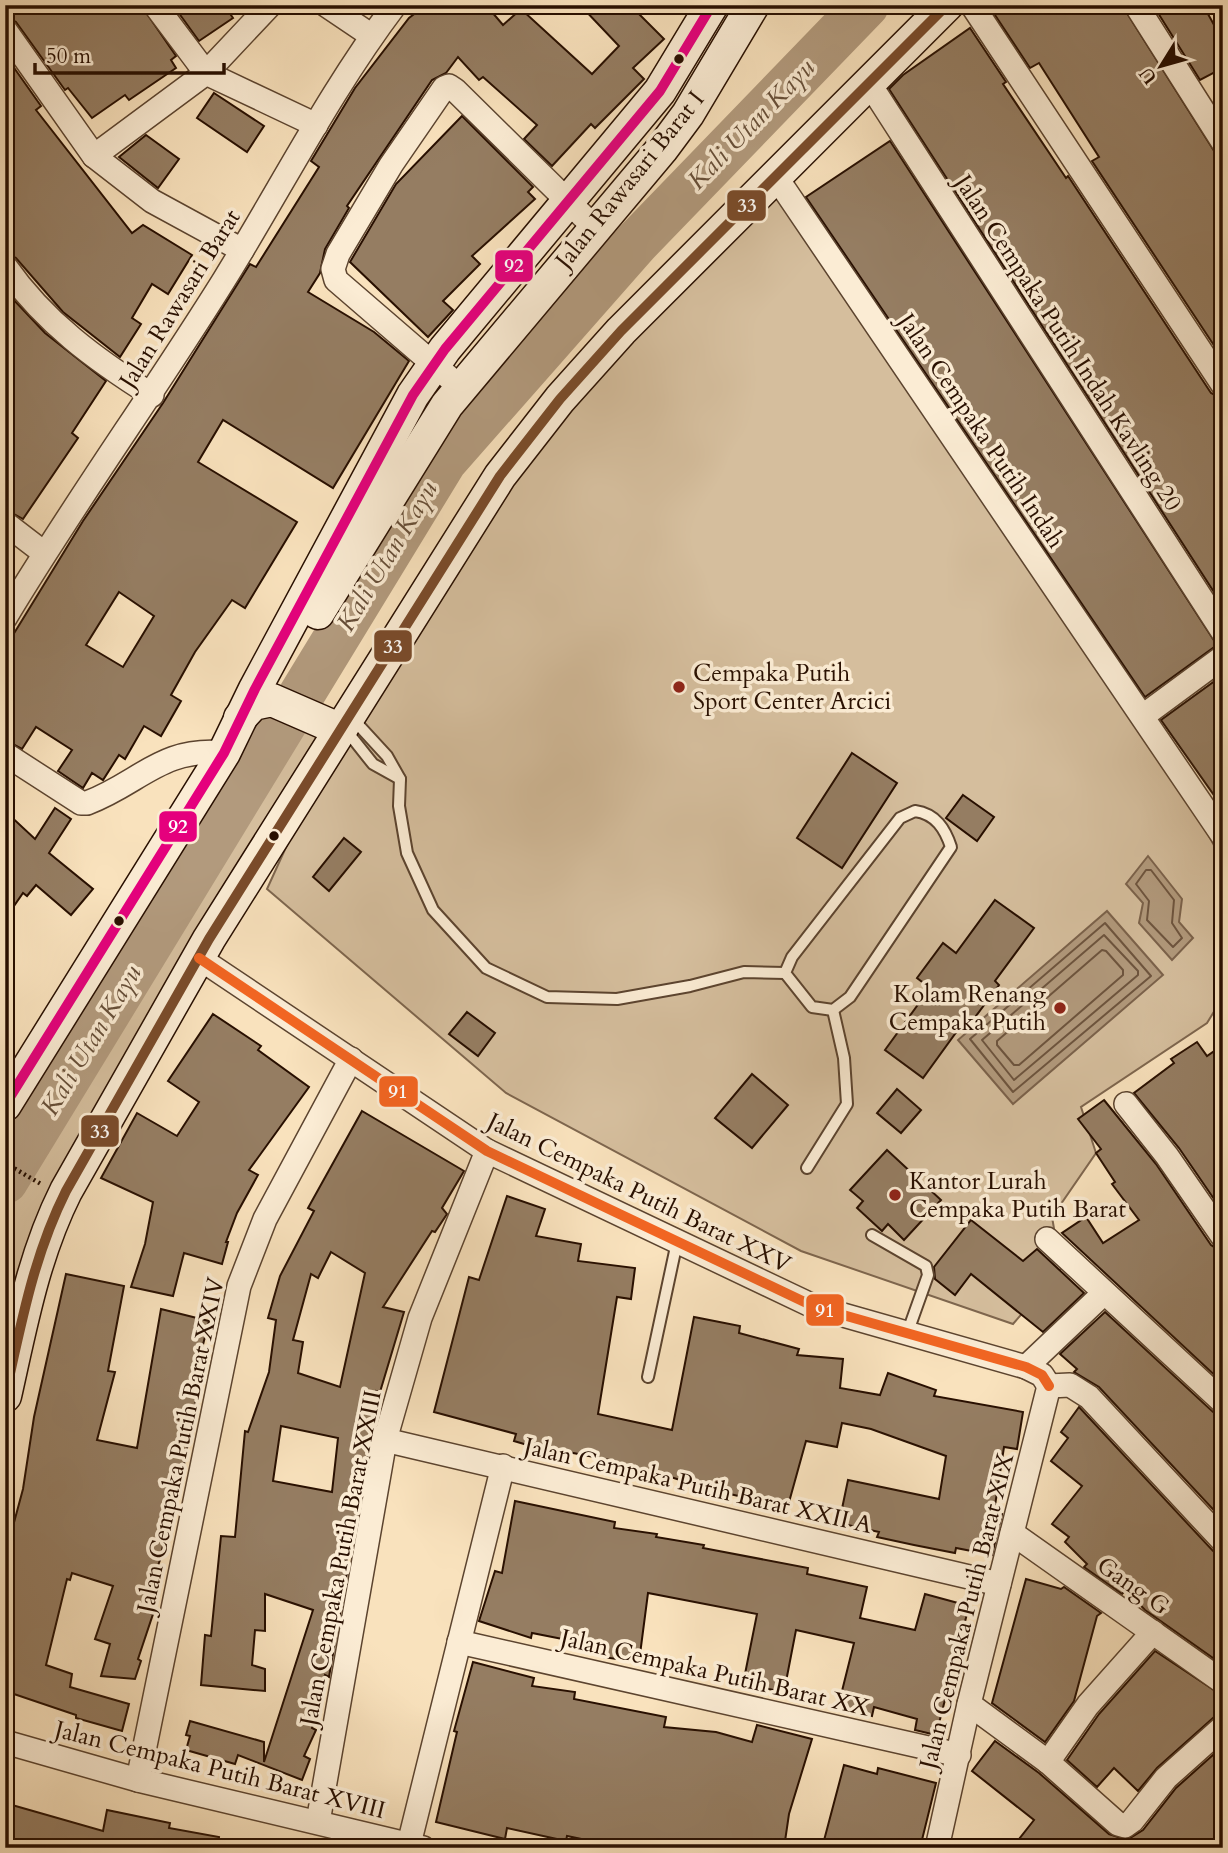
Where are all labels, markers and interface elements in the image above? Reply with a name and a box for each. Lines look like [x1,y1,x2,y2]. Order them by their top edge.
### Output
scale bar [35,32,224,76]
north arrow [1126,32,1196,102]
text: 50 m [46,42,91,71]
water label: Kali Utan Kayu [679,51,823,197]
unlabelled marker [672,52,686,66]
text: U [1133,61,1163,90]
street label: Jalan Rawasari Barat I [546,84,712,278]
street label: Jalan Cempaka Putih Indah Kavling 20 [948,170,1188,516]
line badge: 33 [726,189,767,222]
text: 33 [737,193,757,219]
street label: Jalan Rawasari Barat [110,203,249,397]
line badge: 92 [494,249,534,283]
text: 92 [504,253,524,279]
street label: Jalan Cempaka Putih Indah [892,308,1070,554]
water label: Kali Utan Kayu [328,474,446,638]
line badge: 33 [373,629,413,663]
text: 33 [383,634,403,660]
place label: Cempaka Putih Sport Center Arcici [693,657,892,718]
marker: Cempaka Putih Sport Center Arcici [671,679,687,695]
line badge: 92 [158,810,198,843]
text: 92 [168,814,188,840]
unlabelled marker [267,829,281,843]
unlabelled marker [112,914,126,928]
water label: Kali Utan Kayu [32,958,150,1122]
place label: Kolam Renang Cempaka Putih [889,978,1047,1039]
marker: Kolam Renang Cempaka Putih [1052,1000,1068,1016]
line badge: 91 [378,1075,419,1108]
text: 91 [388,1079,408,1105]
street label: Jalan Cempaka Putih Barat XXV [479,1104,797,1281]
line badge: 33 [80,1114,120,1148]
text: 33 [90,1119,110,1145]
place label: Kantor Lurah Cempaka Putih Barat [909,1165,1126,1226]
marker: Kantor Lurah Cempaka Putih Barat [887,1187,903,1203]
street label: Jalan Cempaka Putih Barat XXIV [129,1274,233,1619]
line badge: 91 [805,1293,845,1327]
text: 91 [815,1298,835,1324]
street label: Jalan Cempaka Putih Barat XXIII [292,1388,390,1731]
street label: Jalan Cempaka Putih Barat XXII A [518,1429,876,1542]
street label: Jalan Cempaka Putih Barat XIX [911,1449,1022,1775]
street label: Gang G [1090,1549,1176,1623]
street label: Jalan Cempaka Putih Barat XX [554,1621,873,1725]
street label: Jalan Cempaka Putih Barat XVIII [48,1712,389,1827]

